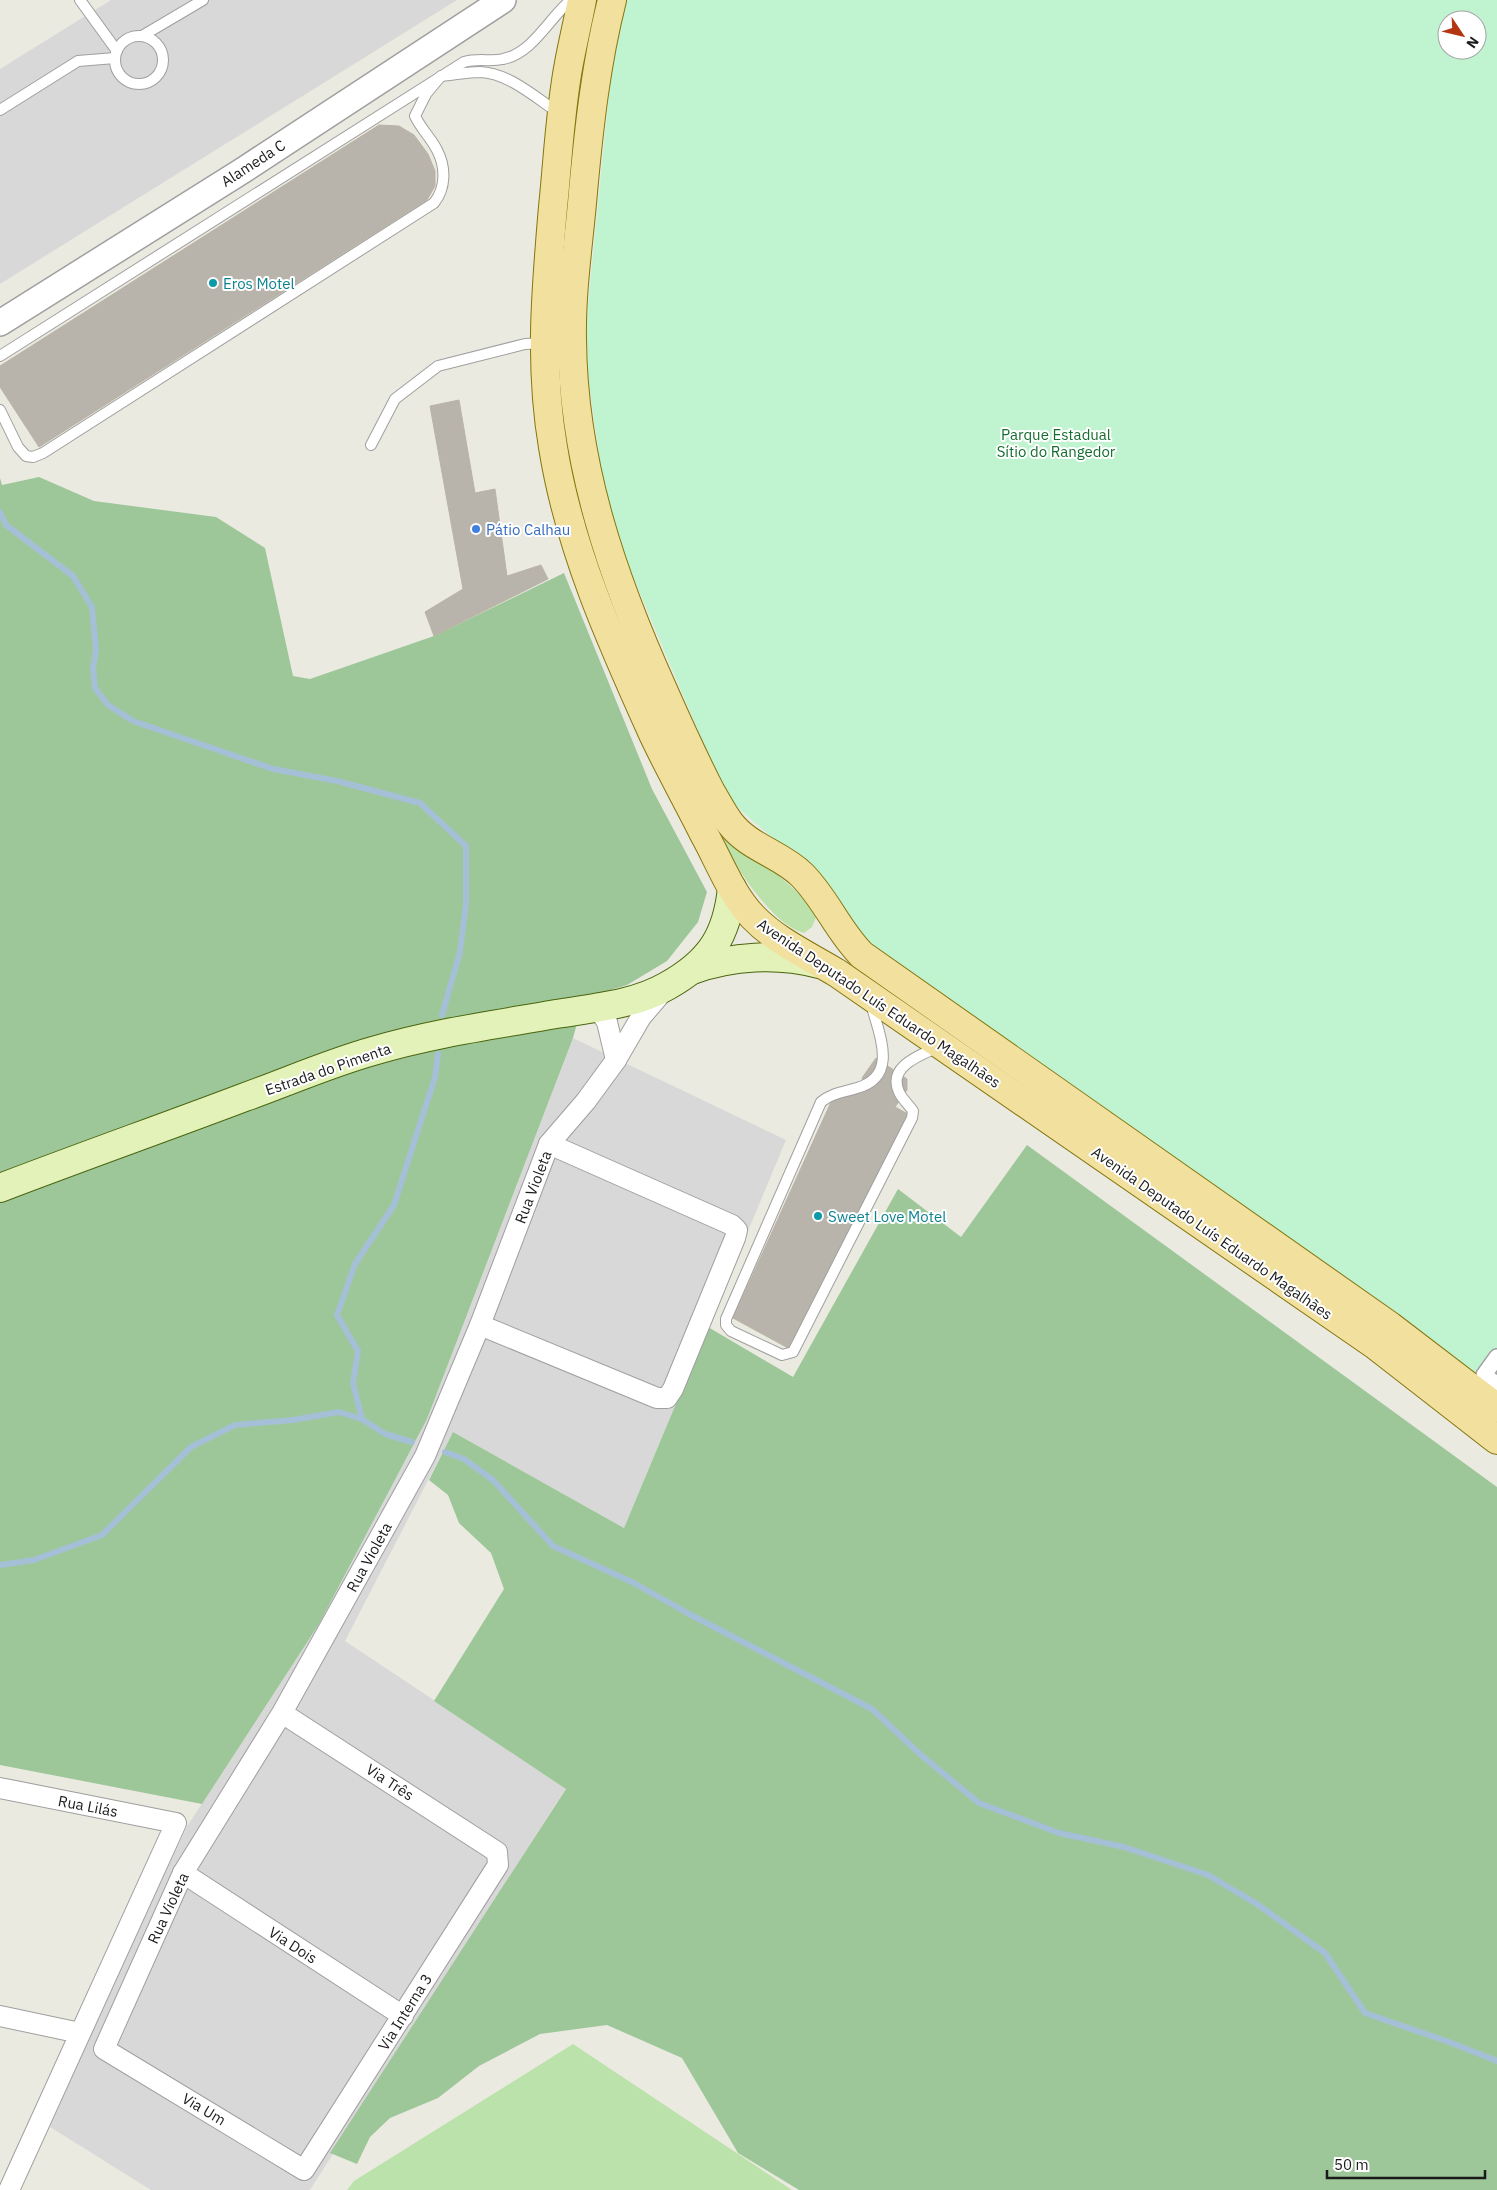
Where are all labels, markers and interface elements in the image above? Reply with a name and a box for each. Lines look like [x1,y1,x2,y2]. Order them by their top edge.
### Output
north arrow [1437,10,1487,60]
text: N [1462,33,1483,52]
street label: Alameda C [217,135,289,191]
place label: Eros Motel [223,274,295,293]
marker: Eros Motel [207,277,219,289]
park label: Parque Estadual Sítio do Rangedor [997,425,1116,461]
place label: Pátio Calhau [486,520,570,539]
marker: Pátio Calhau [470,523,482,535]
street label: Avenida Deputado Luís Eduardo Magalhães [754,914,1004,1092]
street label: Estrada do Pimenta [263,1039,393,1099]
street label: Avenida Deputado Luís Eduardo Magalhães [1088,1142,1336,1324]
street label: Rua Violeta [510,1148,556,1226]
place label: Sweet Love Motel [828,1207,946,1226]
marker: Sweet Love Motel [812,1210,824,1222]
street label: Rua Violeta [342,1519,396,1595]
street label: Via Três [362,1760,418,1804]
street label: Rua Lilás [57,1791,119,1821]
street label: Rua Violeta [143,1869,193,1947]
street label: Via Dois [265,1922,321,1968]
street label: Via Interna 3 [374,1970,436,2054]
street label: Via Um [179,2089,229,2129]
scale bar [1327,2148,1484,2180]
text: 50 m [1334,2155,1369,2174]

